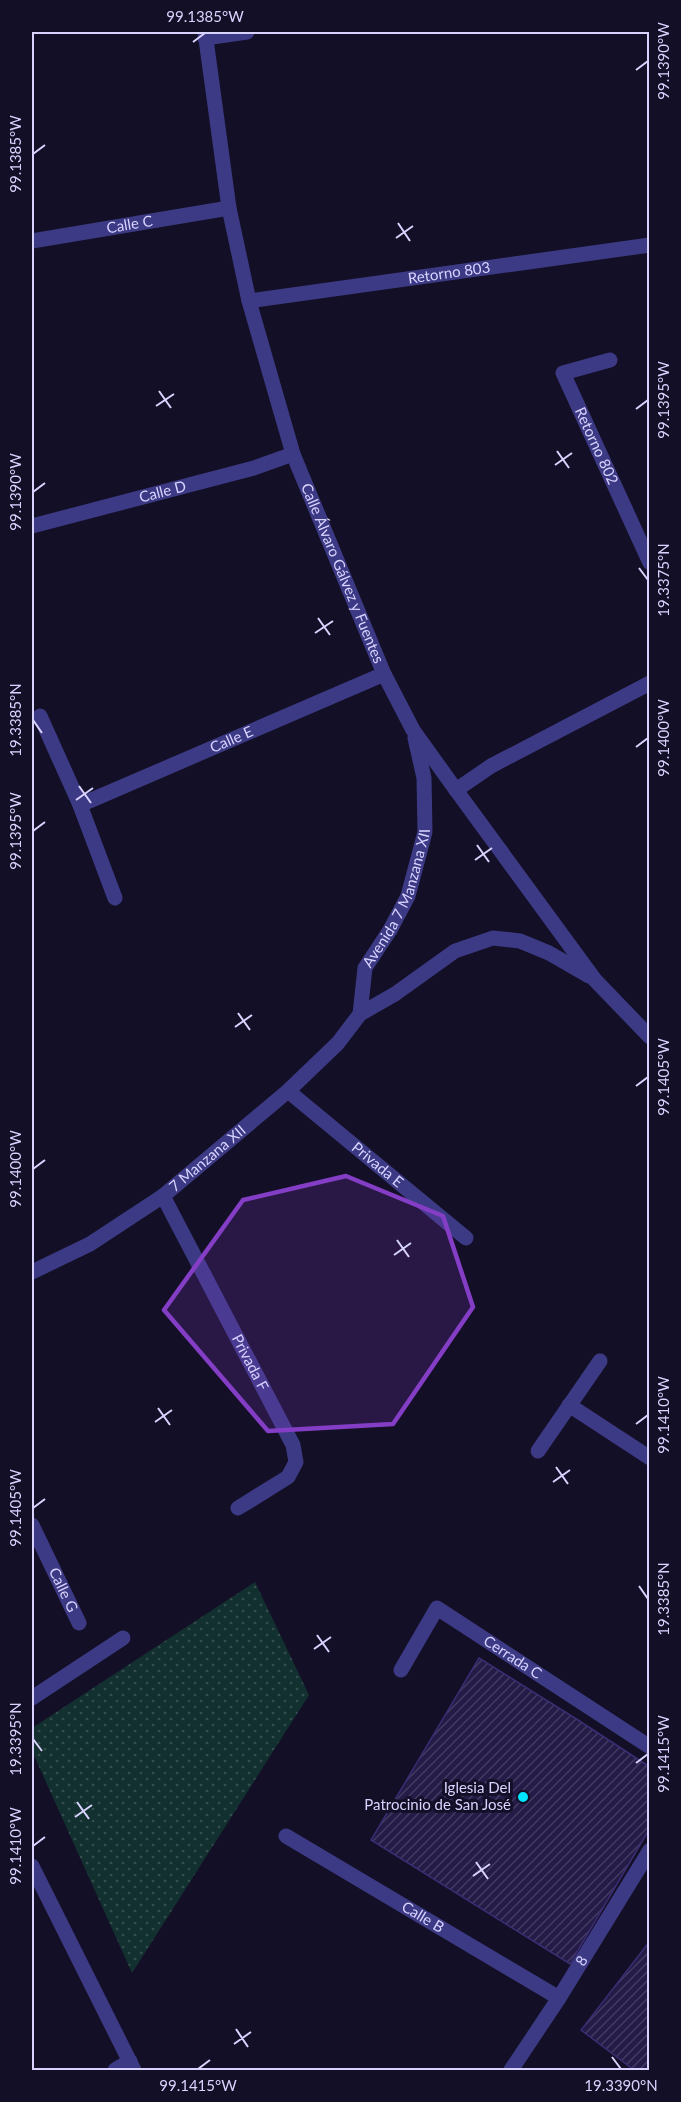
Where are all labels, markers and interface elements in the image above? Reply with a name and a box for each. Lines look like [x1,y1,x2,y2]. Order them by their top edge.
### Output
text: 99.1385°W [166,7,244,25]
text: 99.1390°W [654,22,672,100]
text: 99.1385°W [6,115,24,193]
street label: Calle C [105,211,154,236]
street label: Retorno 803 [407,257,491,287]
text: 99.1395°W [654,361,672,439]
street label: Retorno 802 [572,404,623,487]
text: 99.1390°W [6,453,24,531]
street label: Calle D [137,476,188,506]
street label: Calle Álvaro Gálvez y Fuentes [298,480,388,666]
text: 19.3375°N [654,543,672,617]
text: 19.3385°N [6,683,24,757]
text: 99.1400°W [654,699,672,777]
street label: Calle E [207,722,255,756]
text: 99.1395°W [6,792,24,870]
street label: Avenida 7 Manzana XII [358,829,433,970]
text: 99.1405°W [654,1038,672,1116]
street label: 7 Manzana XII [165,1121,249,1195]
text: 99.1400°W [6,1130,24,1208]
street label: Privada E [349,1138,407,1191]
street label: Privada F [229,1331,273,1393]
text: 99.1410°W [654,1376,672,1454]
text: 99.1405°W [6,1469,24,1547]
text: 19.3385°N [654,1562,672,1636]
street label: Calle G [46,1564,82,1615]
street label: Cerrada C [481,1631,546,1682]
text: 19.3395°N [6,1702,24,1776]
text: 99.1415°W [654,1715,672,1793]
place label: Iglesia Del Patrocinio de San José [364,1778,511,1813]
marker: Iglesia Del Patrocinio de San José [516,1790,530,1804]
text: 99.1410°W [6,1807,24,1885]
street label: Calle B [399,1897,448,1936]
street label: 8 [571,1952,591,1969]
text: 99.1415°W [159,2076,237,2094]
text: 19.3390°N [584,2076,658,2094]

